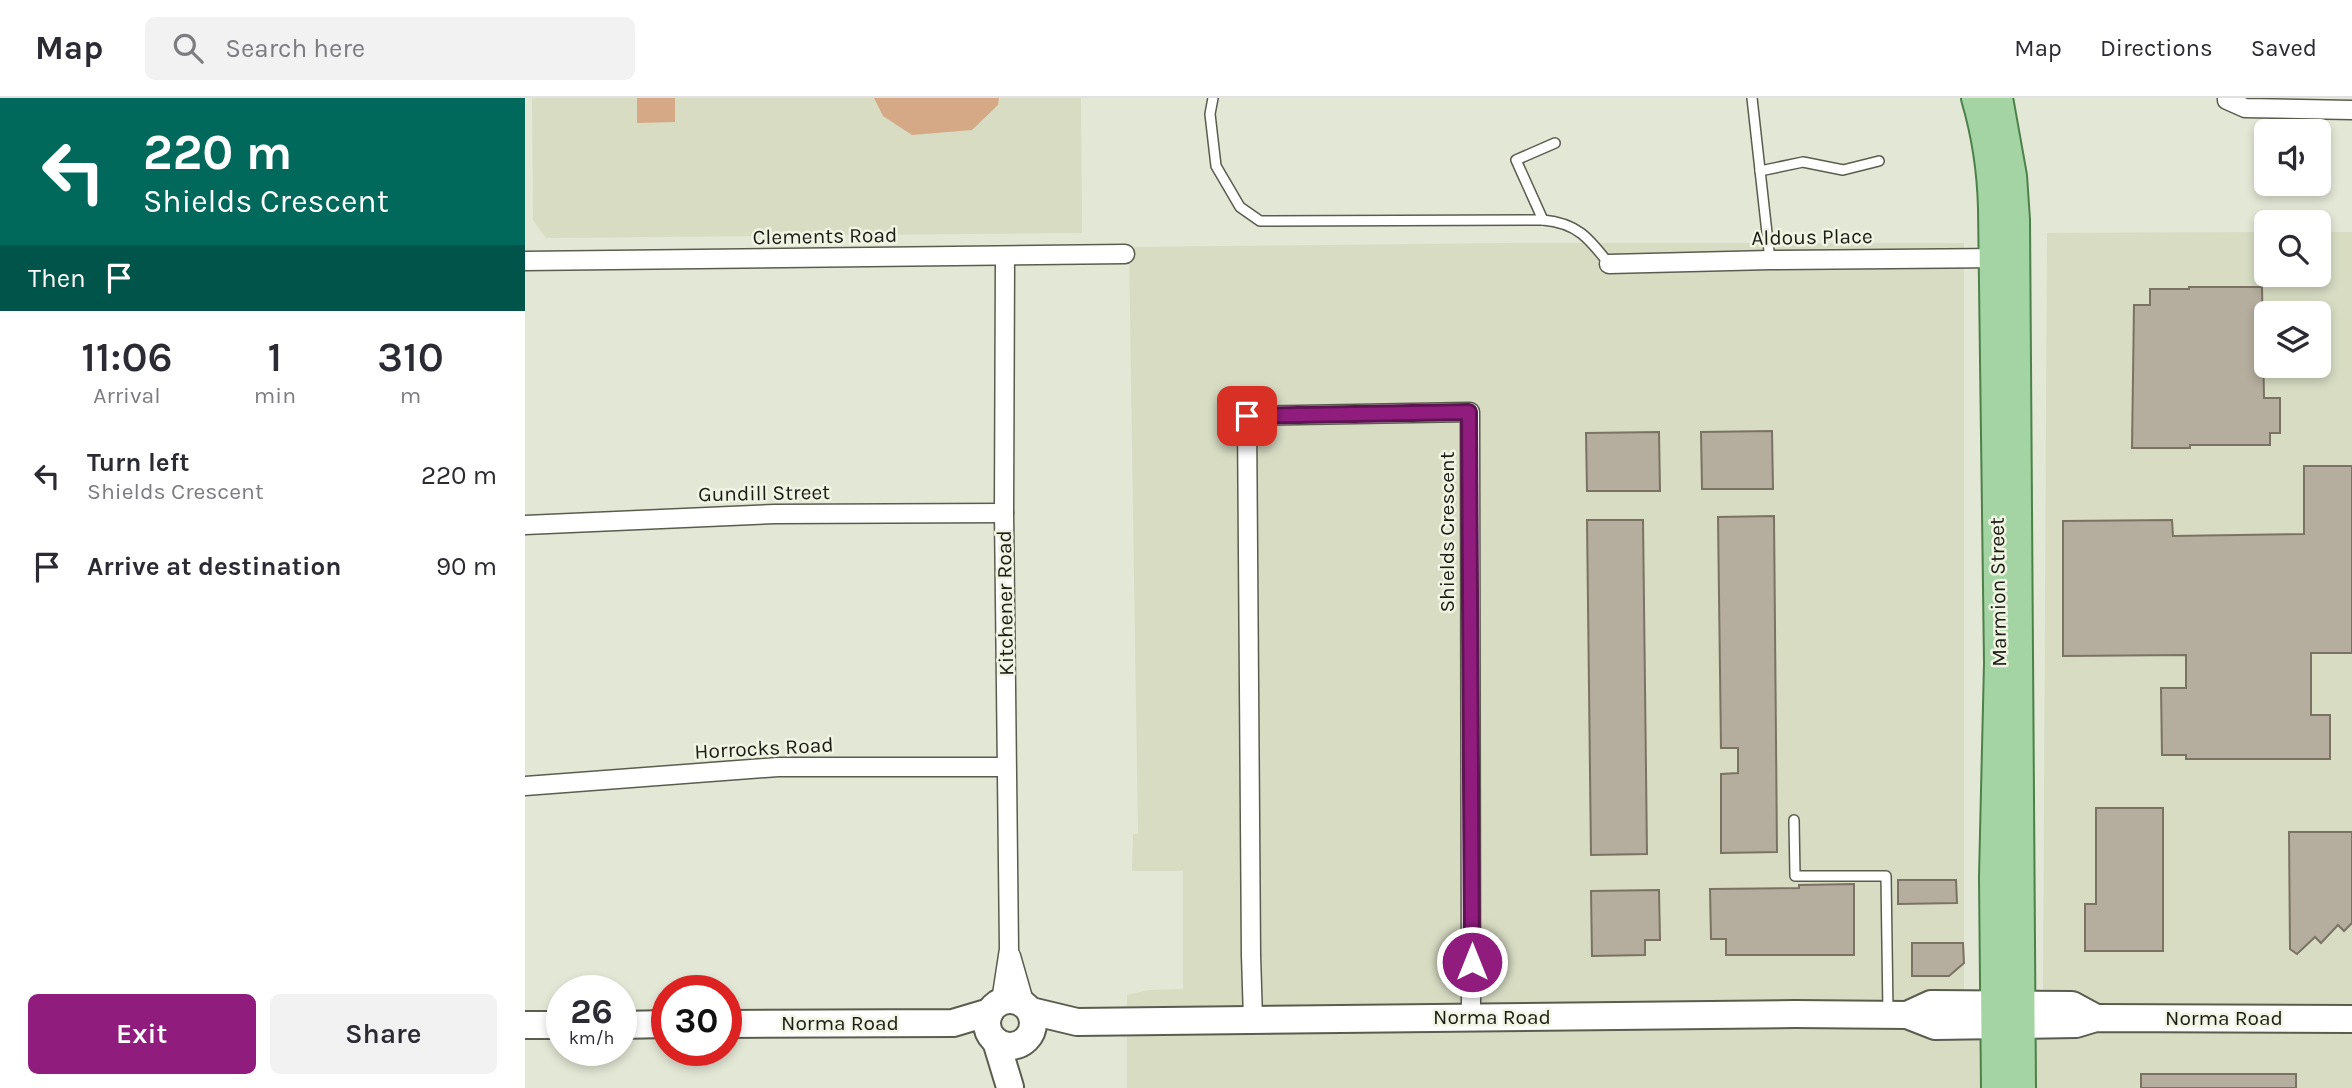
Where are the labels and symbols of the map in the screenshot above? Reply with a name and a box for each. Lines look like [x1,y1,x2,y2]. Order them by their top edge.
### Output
street label: Clements Road [752,223,898,249]
street label: Aldous Place [1751,224,1873,250]
pin [1217,386,1277,446]
street label: Shields Crescent [1435,451,1459,613]
street label: Gundill Street [698,480,830,506]
street label: Marmion Street [1985,517,2011,667]
street label: Kitchener Road [992,530,1018,676]
street label: Horrocks Road [694,732,834,764]
position arrow [1435,925,1509,999]
speed limit sign: 30 [651,975,742,1066]
street label: Norma Road [1433,1005,1551,1029]
street label: Norma Road [2165,1006,2283,1030]
street label: Norma Road [781,1011,899,1035]

